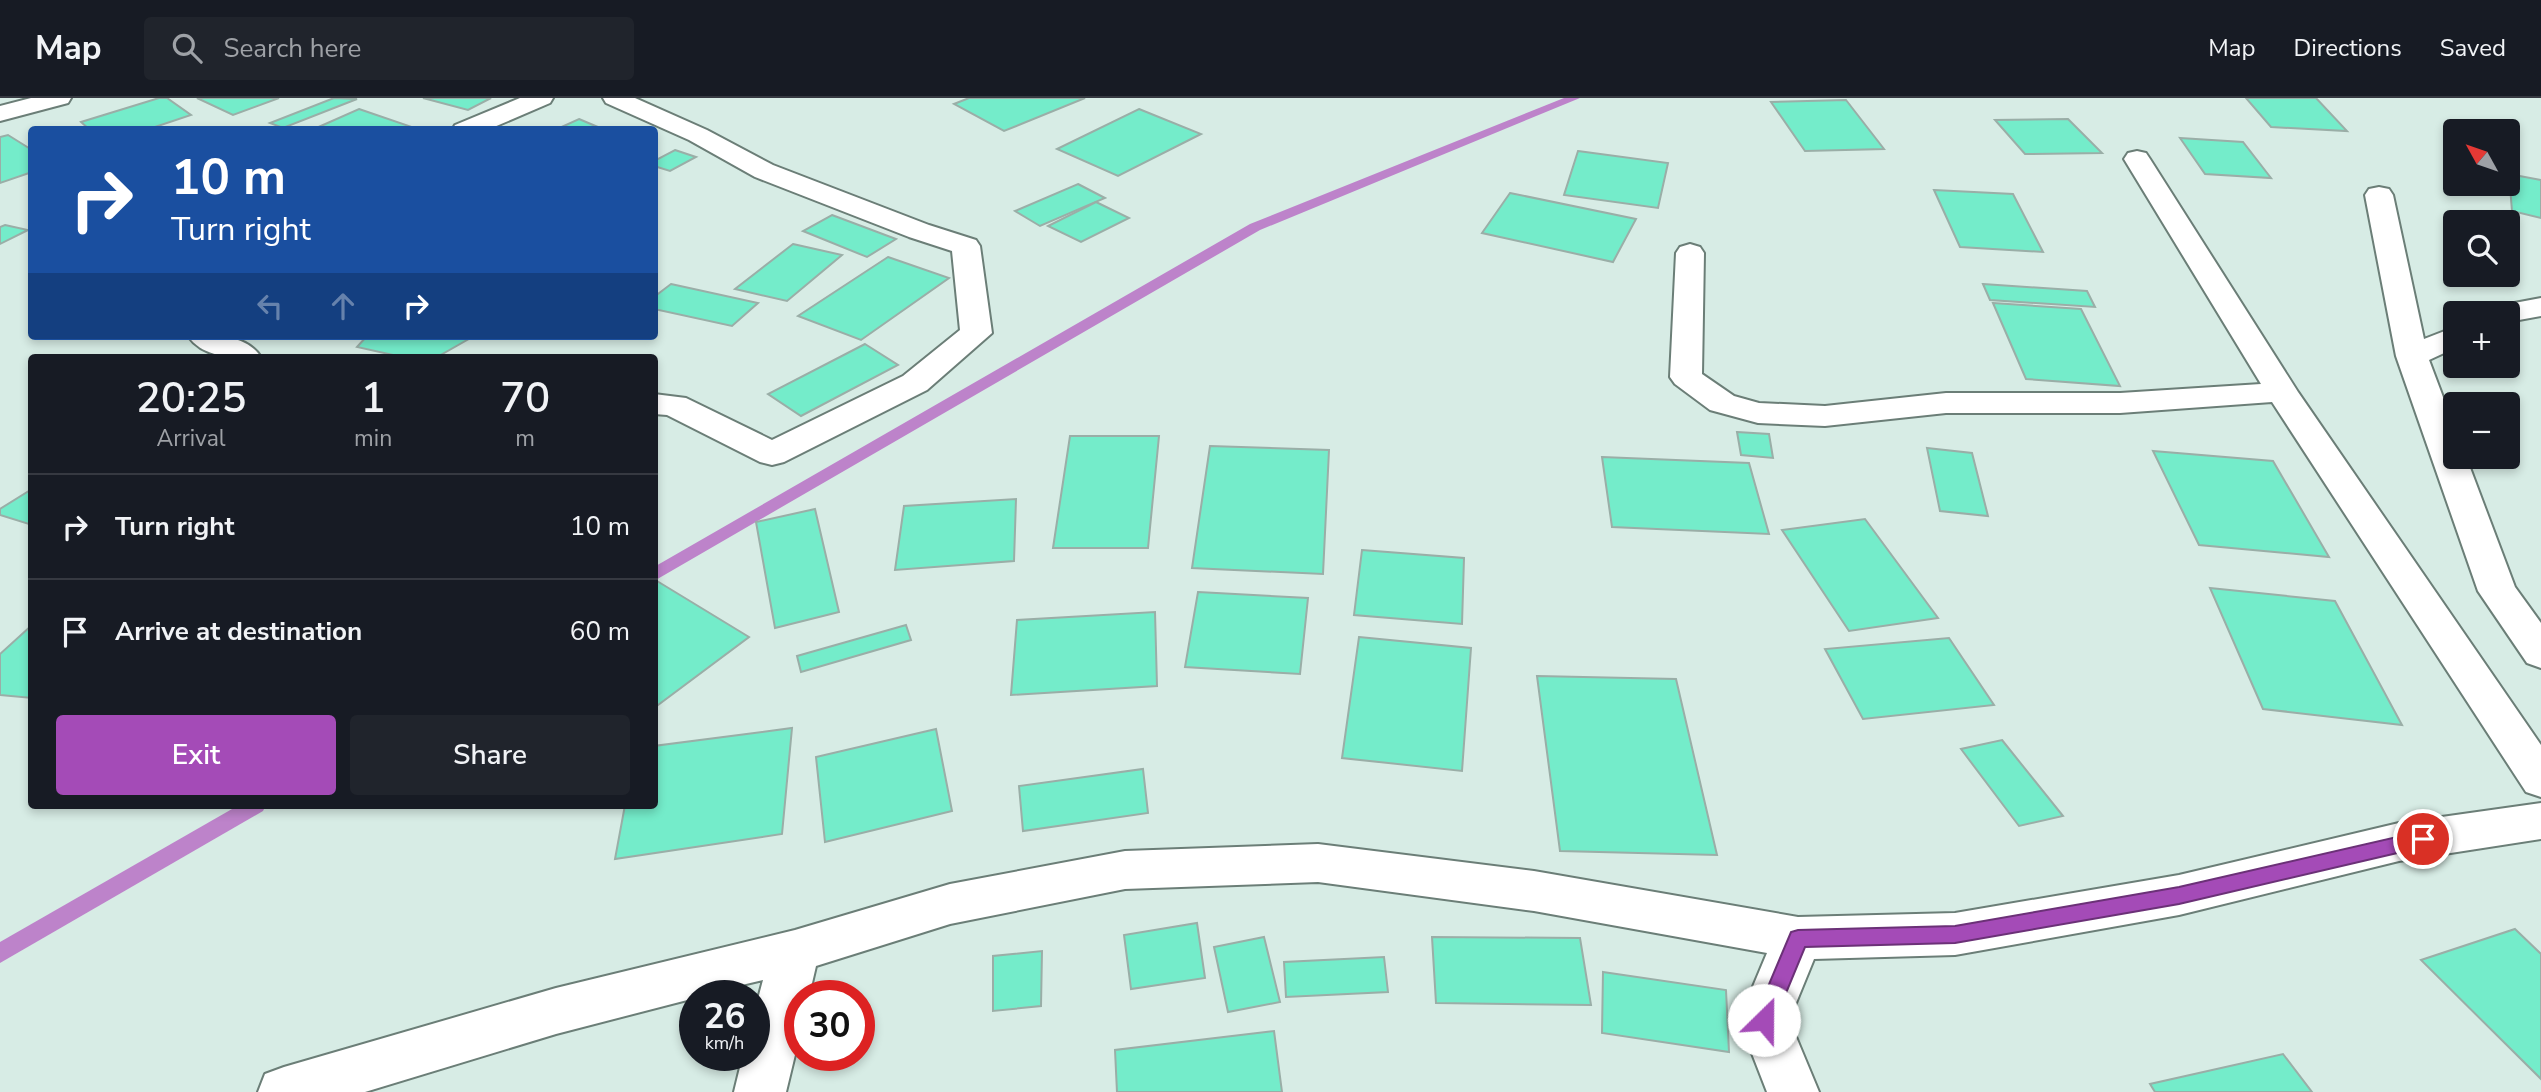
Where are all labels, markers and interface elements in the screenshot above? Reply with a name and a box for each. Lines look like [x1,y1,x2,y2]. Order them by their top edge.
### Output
search box [144,17,634,80]
text: Map [35,26,102,71]
icon: search [168,29,206,67]
text: Search here [224,31,361,66]
text: Map [2208,32,2255,64]
text: Directions [2293,32,2402,64]
text: Saved [2440,32,2506,64]
north arrow [2443,119,2520,196]
map controls [2443,119,2520,469]
text: 10 m [171,144,286,211]
icon: right [56,154,147,245]
text: Turn right [171,208,311,251]
button: search [2443,210,2520,287]
icon: left [251,287,289,325]
icon: ahead [324,287,362,325]
icon: right [397,287,435,325]
button: + [2443,301,2520,378]
text: 20:25 [136,370,246,427]
text: 1 [361,370,386,427]
text: 70 [500,370,550,427]
button: − [2443,392,2520,469]
text: Arrival [156,423,226,454]
text: min [354,423,392,454]
text: m [515,423,535,454]
icon: right [56,508,94,546]
text: Turn right [115,509,234,544]
text: 10 m [570,509,630,544]
icon: arrive [56,613,94,651]
text: Arrive at destination [115,614,362,649]
text: 60 m [570,614,630,649]
button: Exit [56,715,336,795]
button: Share [350,715,630,795]
pin [2393,809,2453,869]
icon: arrive [2404,820,2442,858]
speed limit sign: 30 [784,980,875,1071]
position arrow [1727,983,1801,1057]
text: 26 [703,993,746,1040]
text: km/h [705,1031,744,1055]

